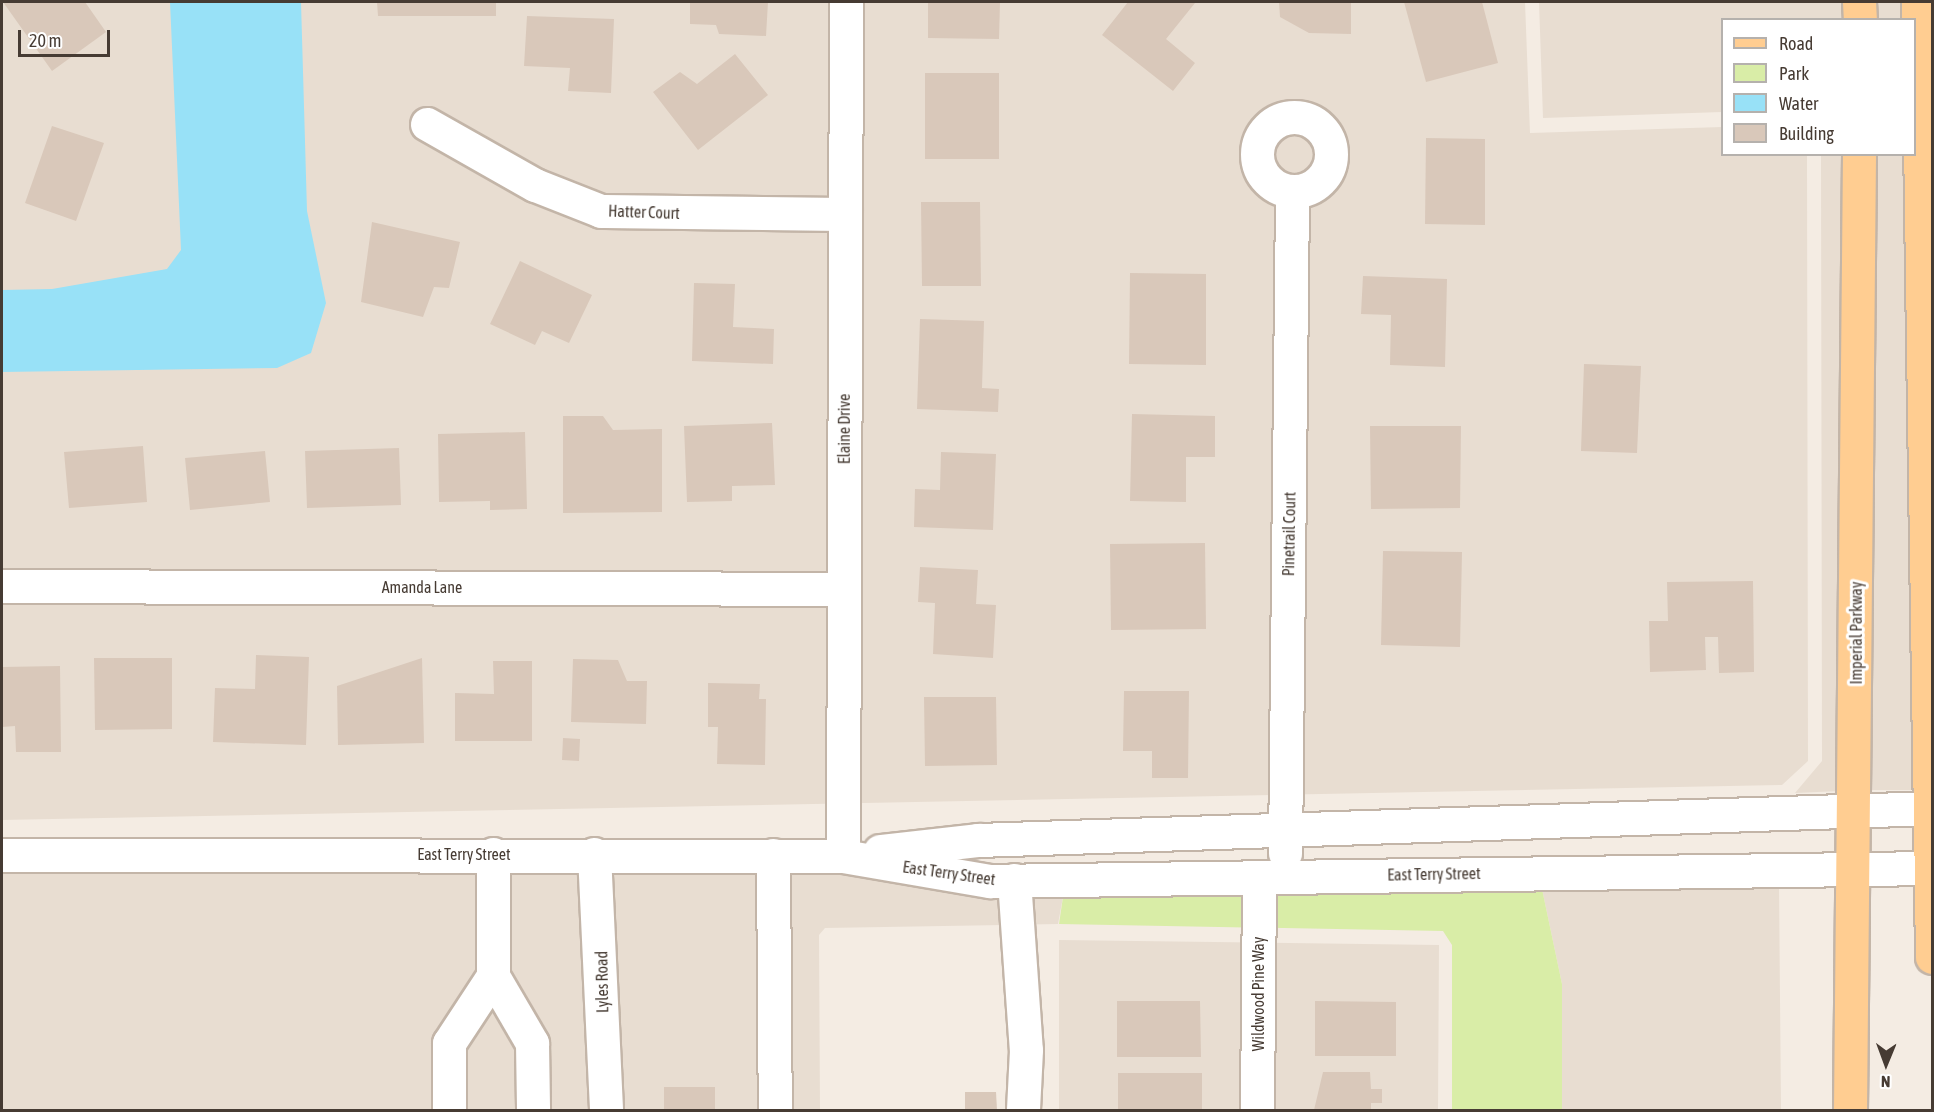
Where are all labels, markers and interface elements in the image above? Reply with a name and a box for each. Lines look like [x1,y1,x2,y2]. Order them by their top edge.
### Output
scale bar [21,18,112,56]
legend [1721,18,1916,156]
text: 20 m [29,30,61,51]
text: Road [1779,33,1813,54]
text: Park [1779,63,1809,84]
text: Water [1779,93,1818,114]
text: Building [1779,123,1834,144]
street label: Hatter Court [608,201,680,223]
street label: Elaine Drive [834,394,854,464]
street label: Pinetrail Court [1279,492,1299,576]
street label: Amanda Lane [382,577,462,597]
street label: Imperial Parkway [1846,582,1866,684]
street label: East Terry Street [417,844,511,864]
street label: East Terry Street [901,857,997,889]
street label: East Terry Street [1387,864,1481,884]
street label: Wildwood Pine Way [1248,937,1268,1051]
street label: Lyles Road [592,951,612,1013]
north arrow [1856,1034,1916,1094]
text: N [1881,1073,1891,1091]

